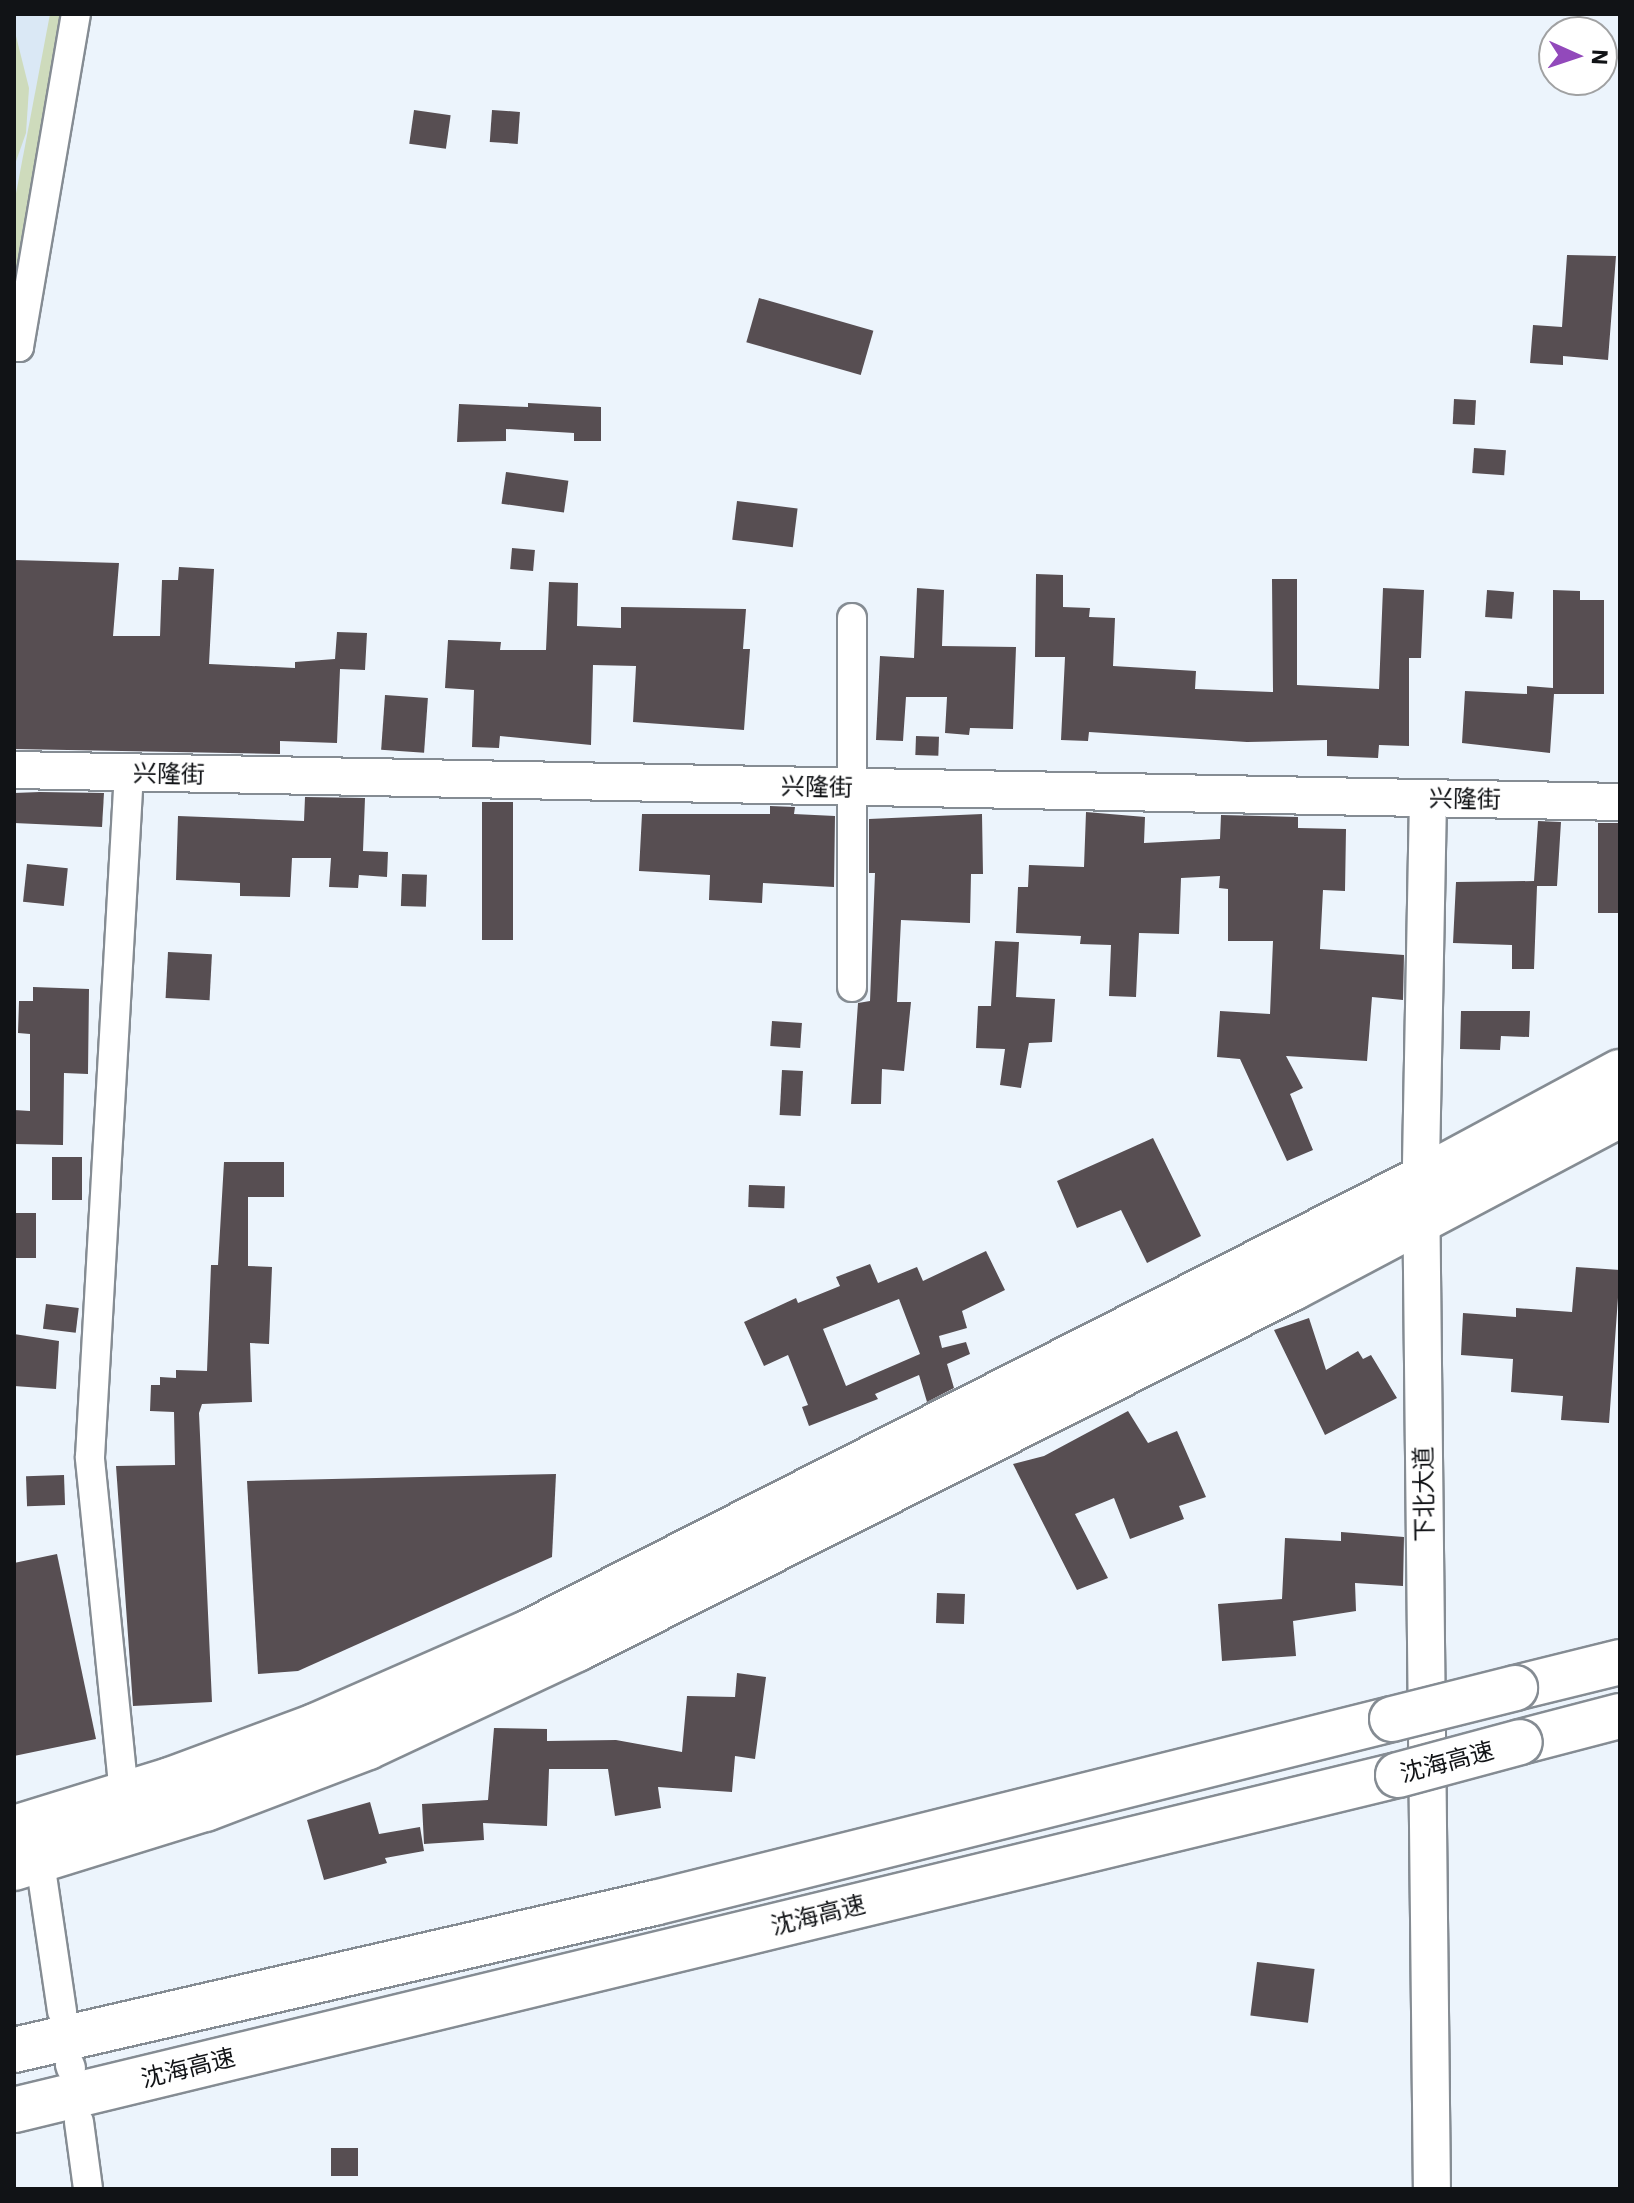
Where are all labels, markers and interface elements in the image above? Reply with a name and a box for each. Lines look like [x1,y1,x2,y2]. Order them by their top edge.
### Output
north arrow [1538,16,1618,96]
text: N [1586,48,1615,66]
street label: 兴隆街 [133,759,205,789]
street label: 兴隆街 [781,772,853,802]
street label: 兴隆街 [1429,784,1501,814]
street label: 下北大道 [1409,1446,1439,1542]
street label: 沈海高速 [1397,1736,1497,1788]
street label: 沈海高速 [768,1889,868,1941]
street label: 沈海高速 [138,2042,238,2094]

